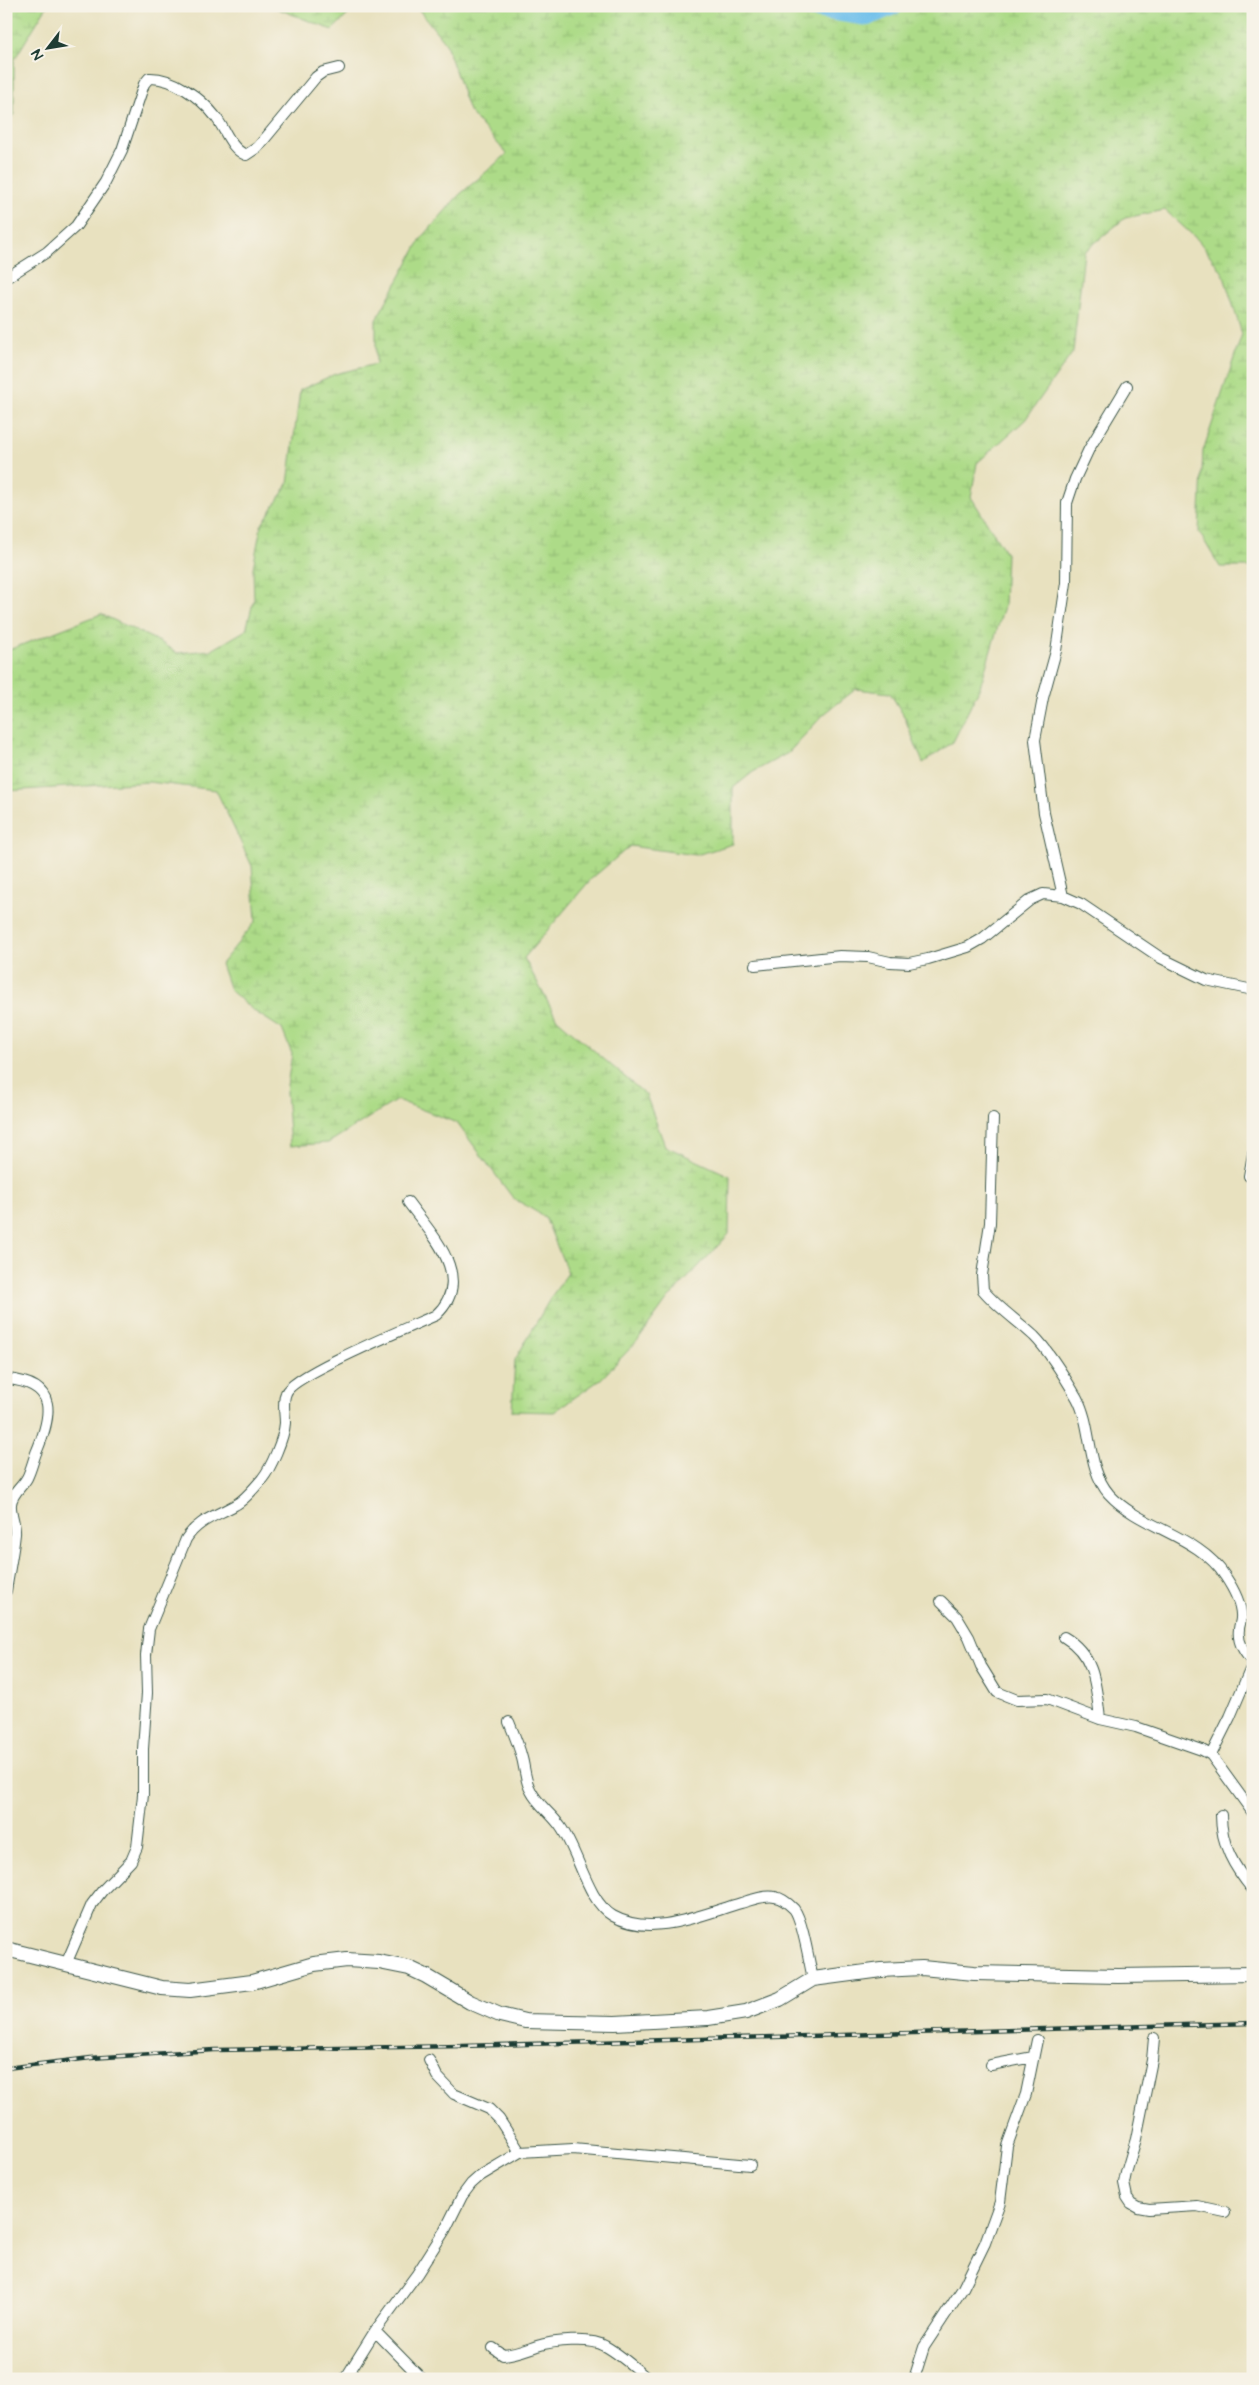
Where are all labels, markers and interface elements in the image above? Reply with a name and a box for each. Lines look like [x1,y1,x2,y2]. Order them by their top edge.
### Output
north arrow [22,22,72,72]
text: N [27,45,49,63]

